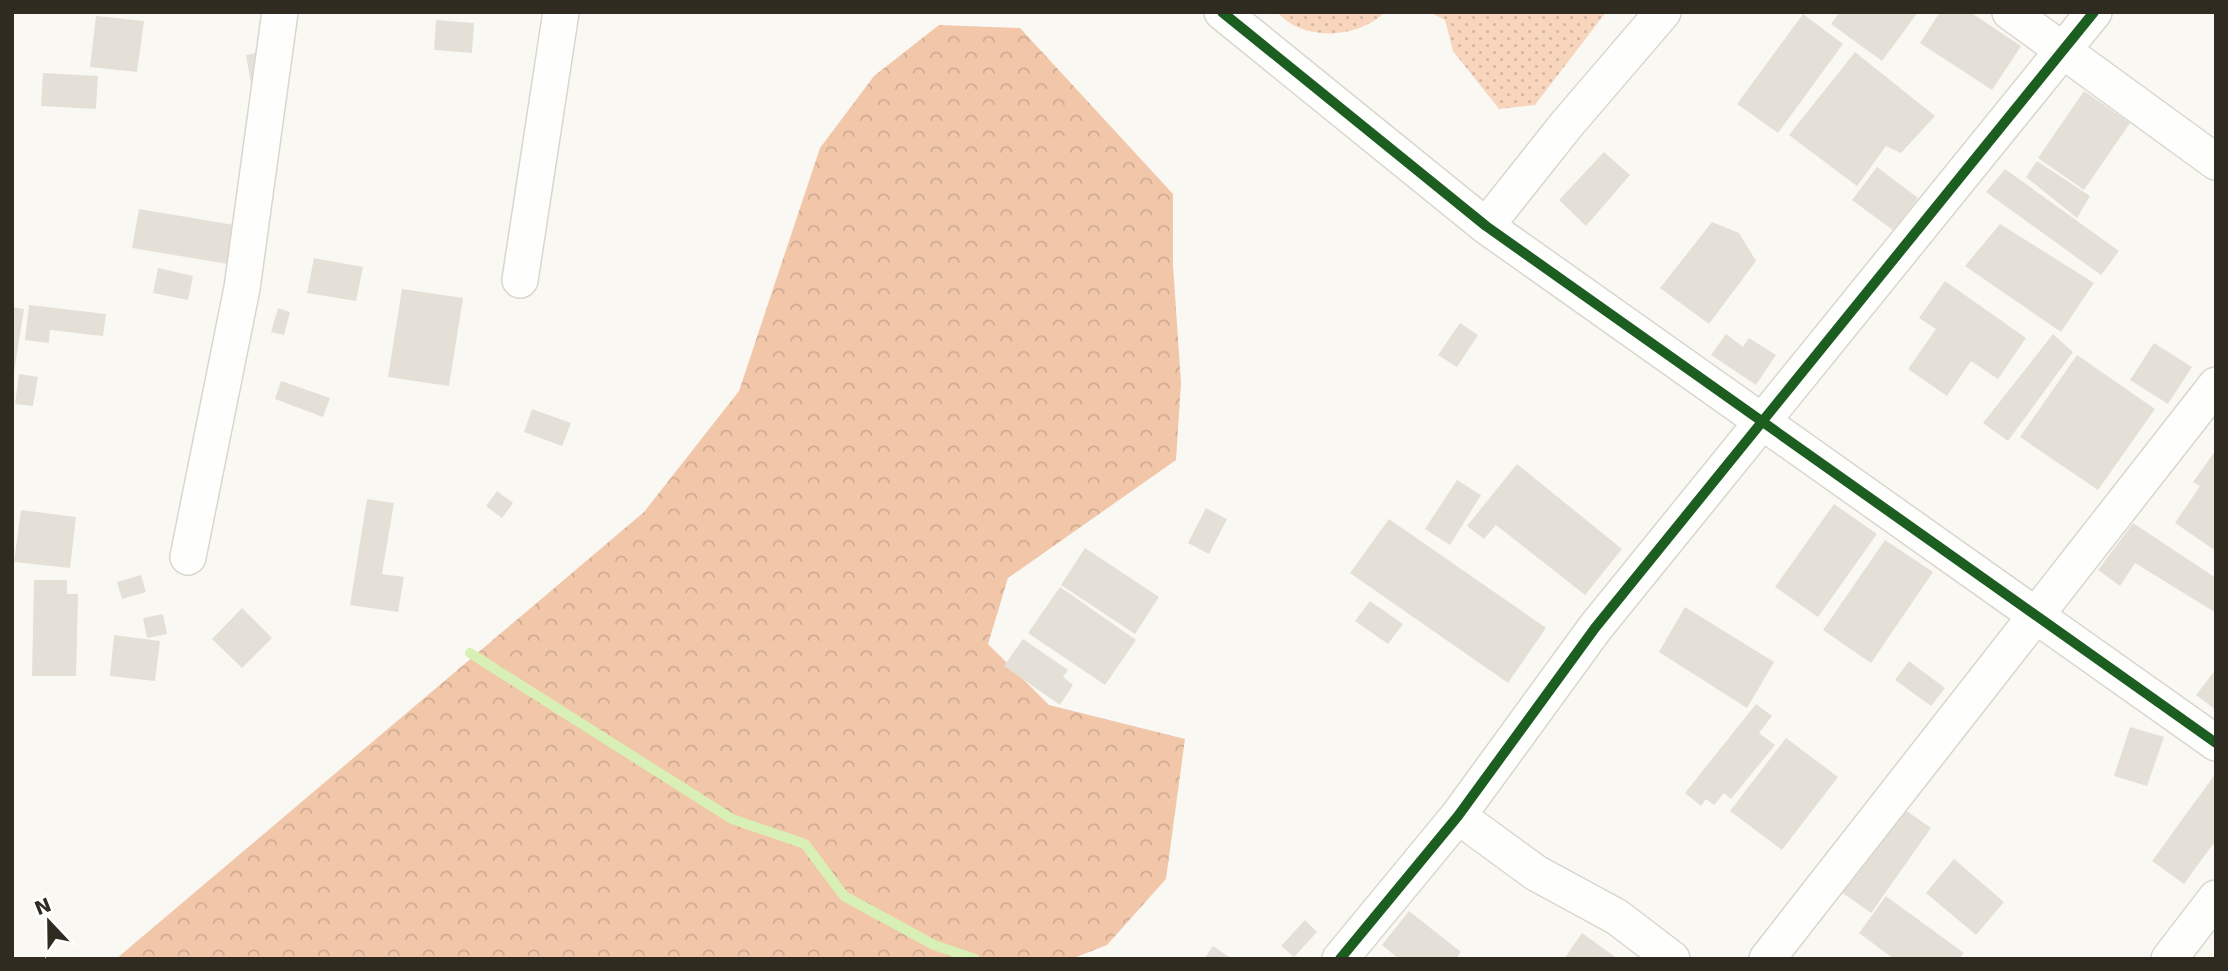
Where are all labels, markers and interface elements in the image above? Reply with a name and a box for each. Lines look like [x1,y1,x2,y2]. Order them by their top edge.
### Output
north arrow [14,887,84,957]
text: N [31,893,54,919]

